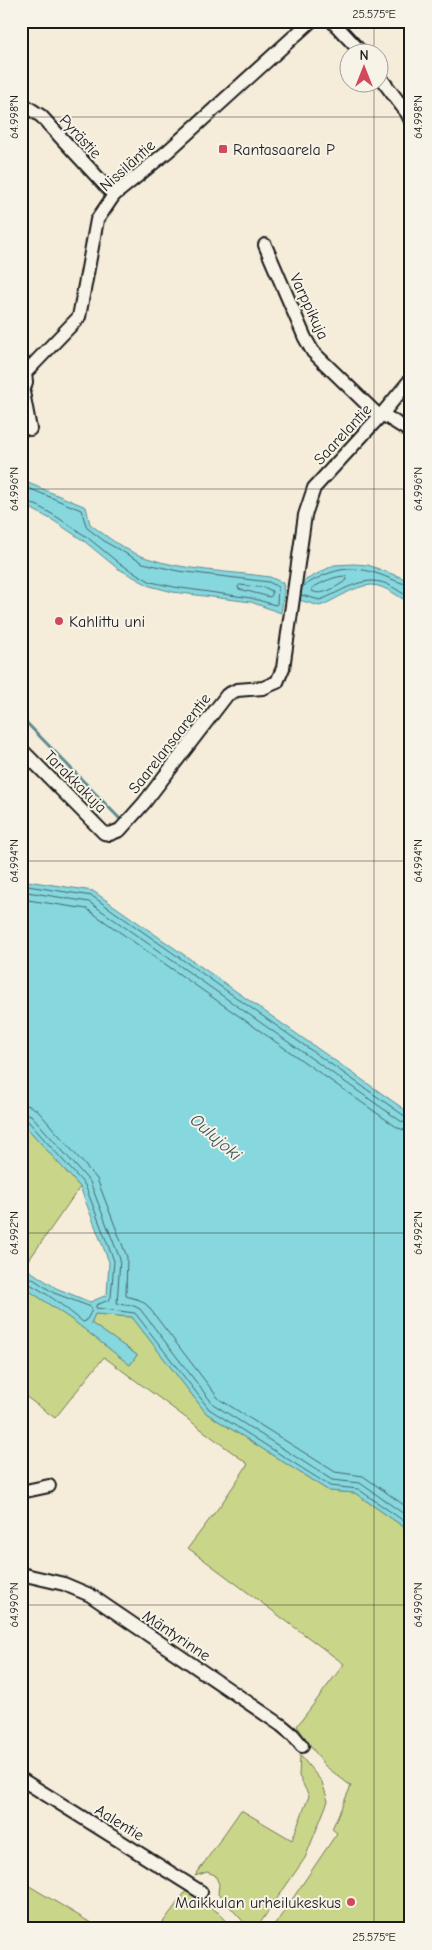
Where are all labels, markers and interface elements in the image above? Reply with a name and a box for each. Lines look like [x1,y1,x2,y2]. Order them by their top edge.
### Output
text: 25.575°E [352,7,396,21]
north arrow [340,42,390,92]
text: N [359,47,369,64]
text: 64.998°N [7,95,21,139]
text: 64.998°N [411,95,425,139]
street label: Pyrästie [56,111,105,162]
street label: Nissiläntie [96,136,159,195]
place label: Rantasaarela P [233,141,335,159]
marker: Rantasaarela P [217,143,229,155]
street label: Varppikuja [286,271,332,342]
street label: Saarelantie [310,401,375,469]
text: 64.996°N [7,467,21,511]
text: 64.996°N [411,467,425,511]
place label: Kahlittu uni [69,613,145,631]
marker: Kahlittu uni [53,615,65,627]
street label: Saarelansaarentie [125,690,215,797]
street label: Tarakkakuja [40,747,110,817]
text: 64.994°N [7,839,21,883]
text: 64.994°N [411,839,425,883]
water label: Oulujoki [186,1109,246,1166]
text: 64.992°N [7,1211,21,1255]
text: 64.992°N [411,1211,425,1255]
text: 64.990°N [7,1582,21,1628]
text: 64.990°N [411,1582,425,1628]
street label: Mäntyrinne [139,1607,214,1665]
street label: Aalentie [92,1801,147,1845]
place label: Maikkulan urheilukeskus [175,1894,341,1912]
marker: Maikkulan urheilukeskus [345,1896,357,1908]
text: 25.575°E [352,1930,396,1944]

